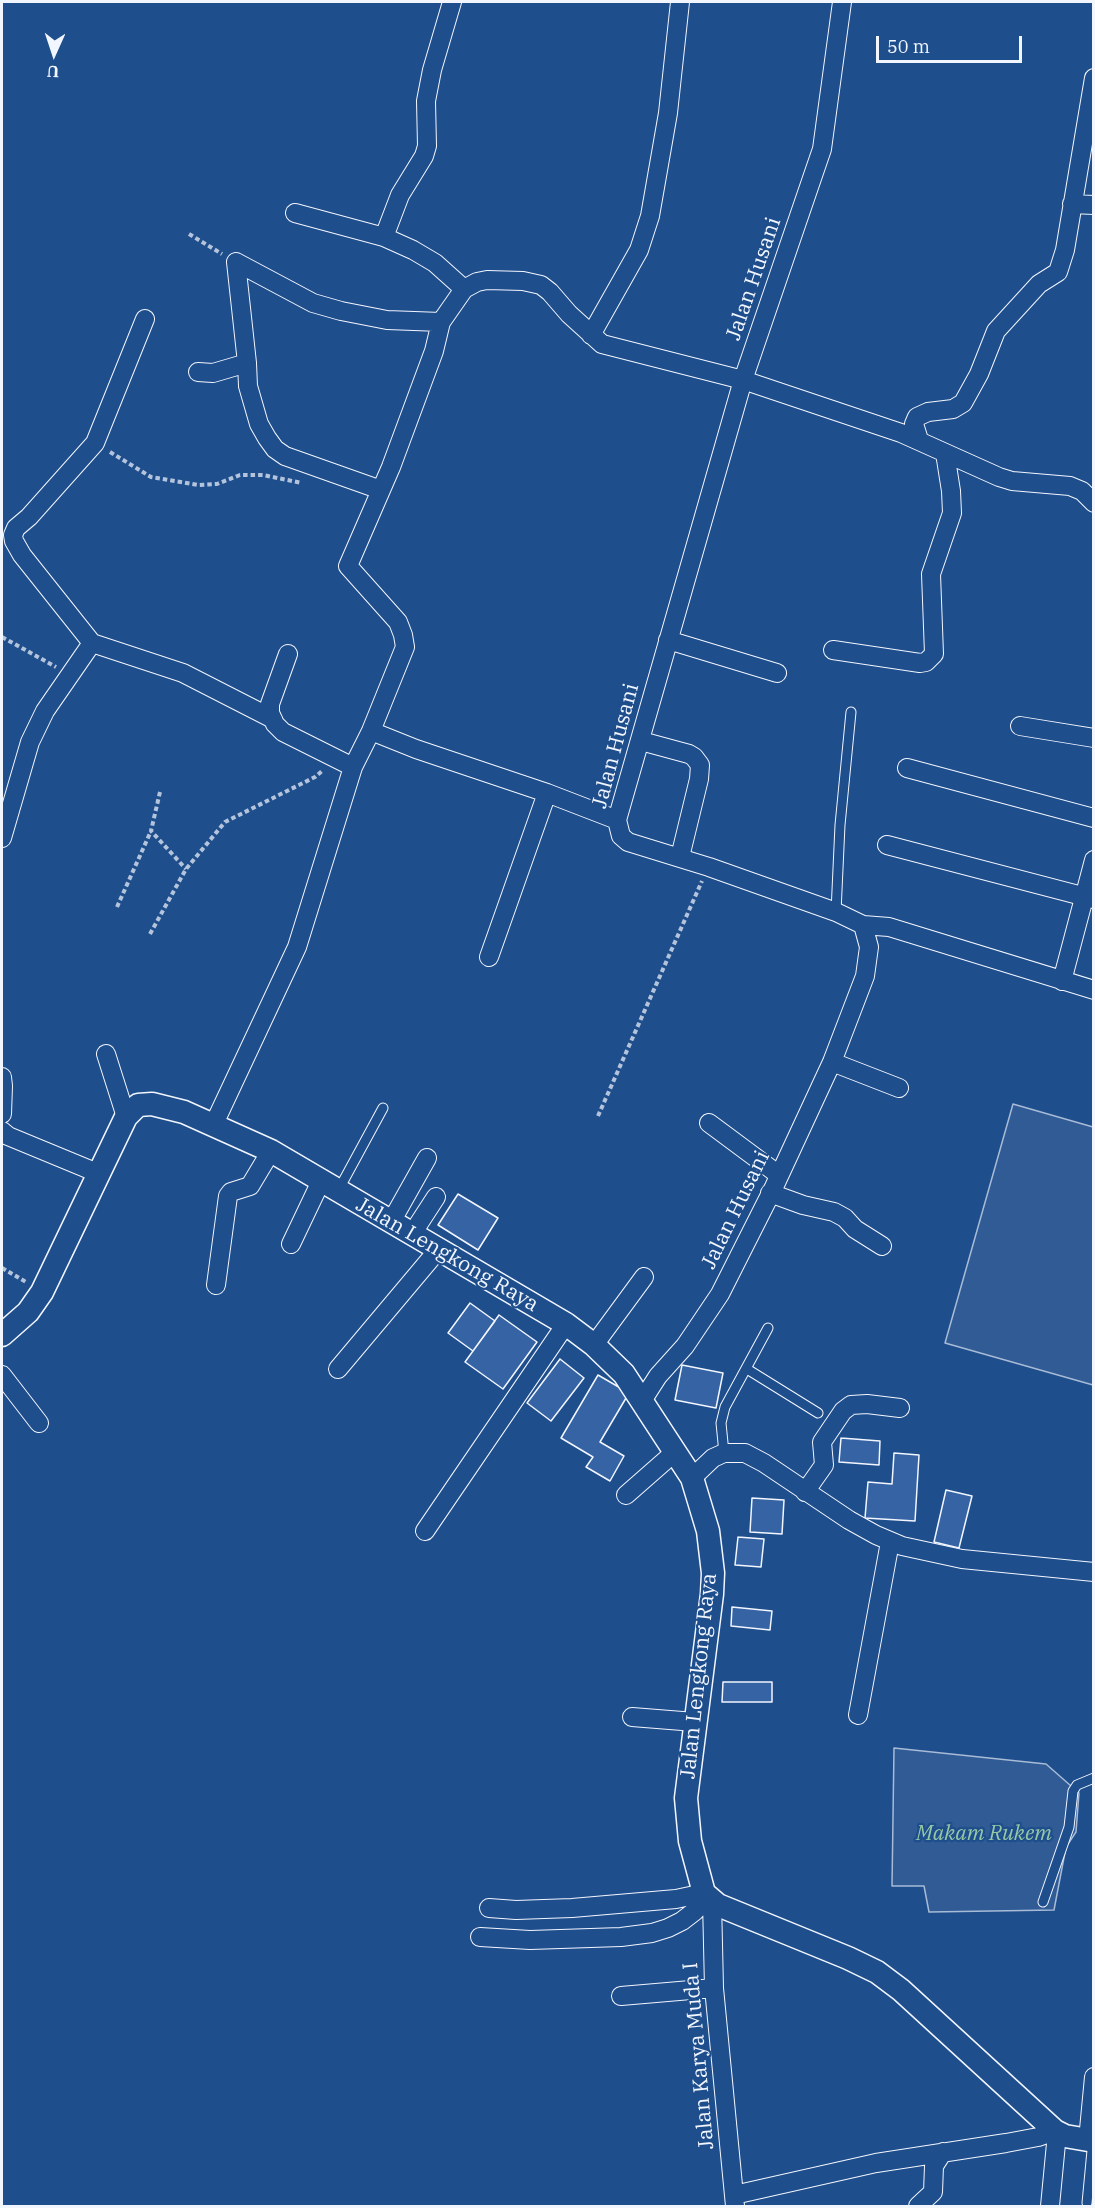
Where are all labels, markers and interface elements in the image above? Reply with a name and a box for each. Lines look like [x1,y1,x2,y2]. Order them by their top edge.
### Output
north arrow [24,24,84,84]
scale bar [879,24,1024,62]
text: 50 m [887,35,930,58]
text: U [46,62,60,82]
street label: Jalan Husani [721,214,787,344]
street label: Jalan Husani [587,681,645,811]
street label: Jalan Husani [697,1147,775,1273]
street label: Jalan Lengkong Raya [351,1192,543,1318]
street label: Jalan Lengkong Raya [676,1572,722,1780]
park label: Makam Rukem [916,1821,1052,1847]
street label: Jalan Karya Muda I [678,1961,720,2151]

